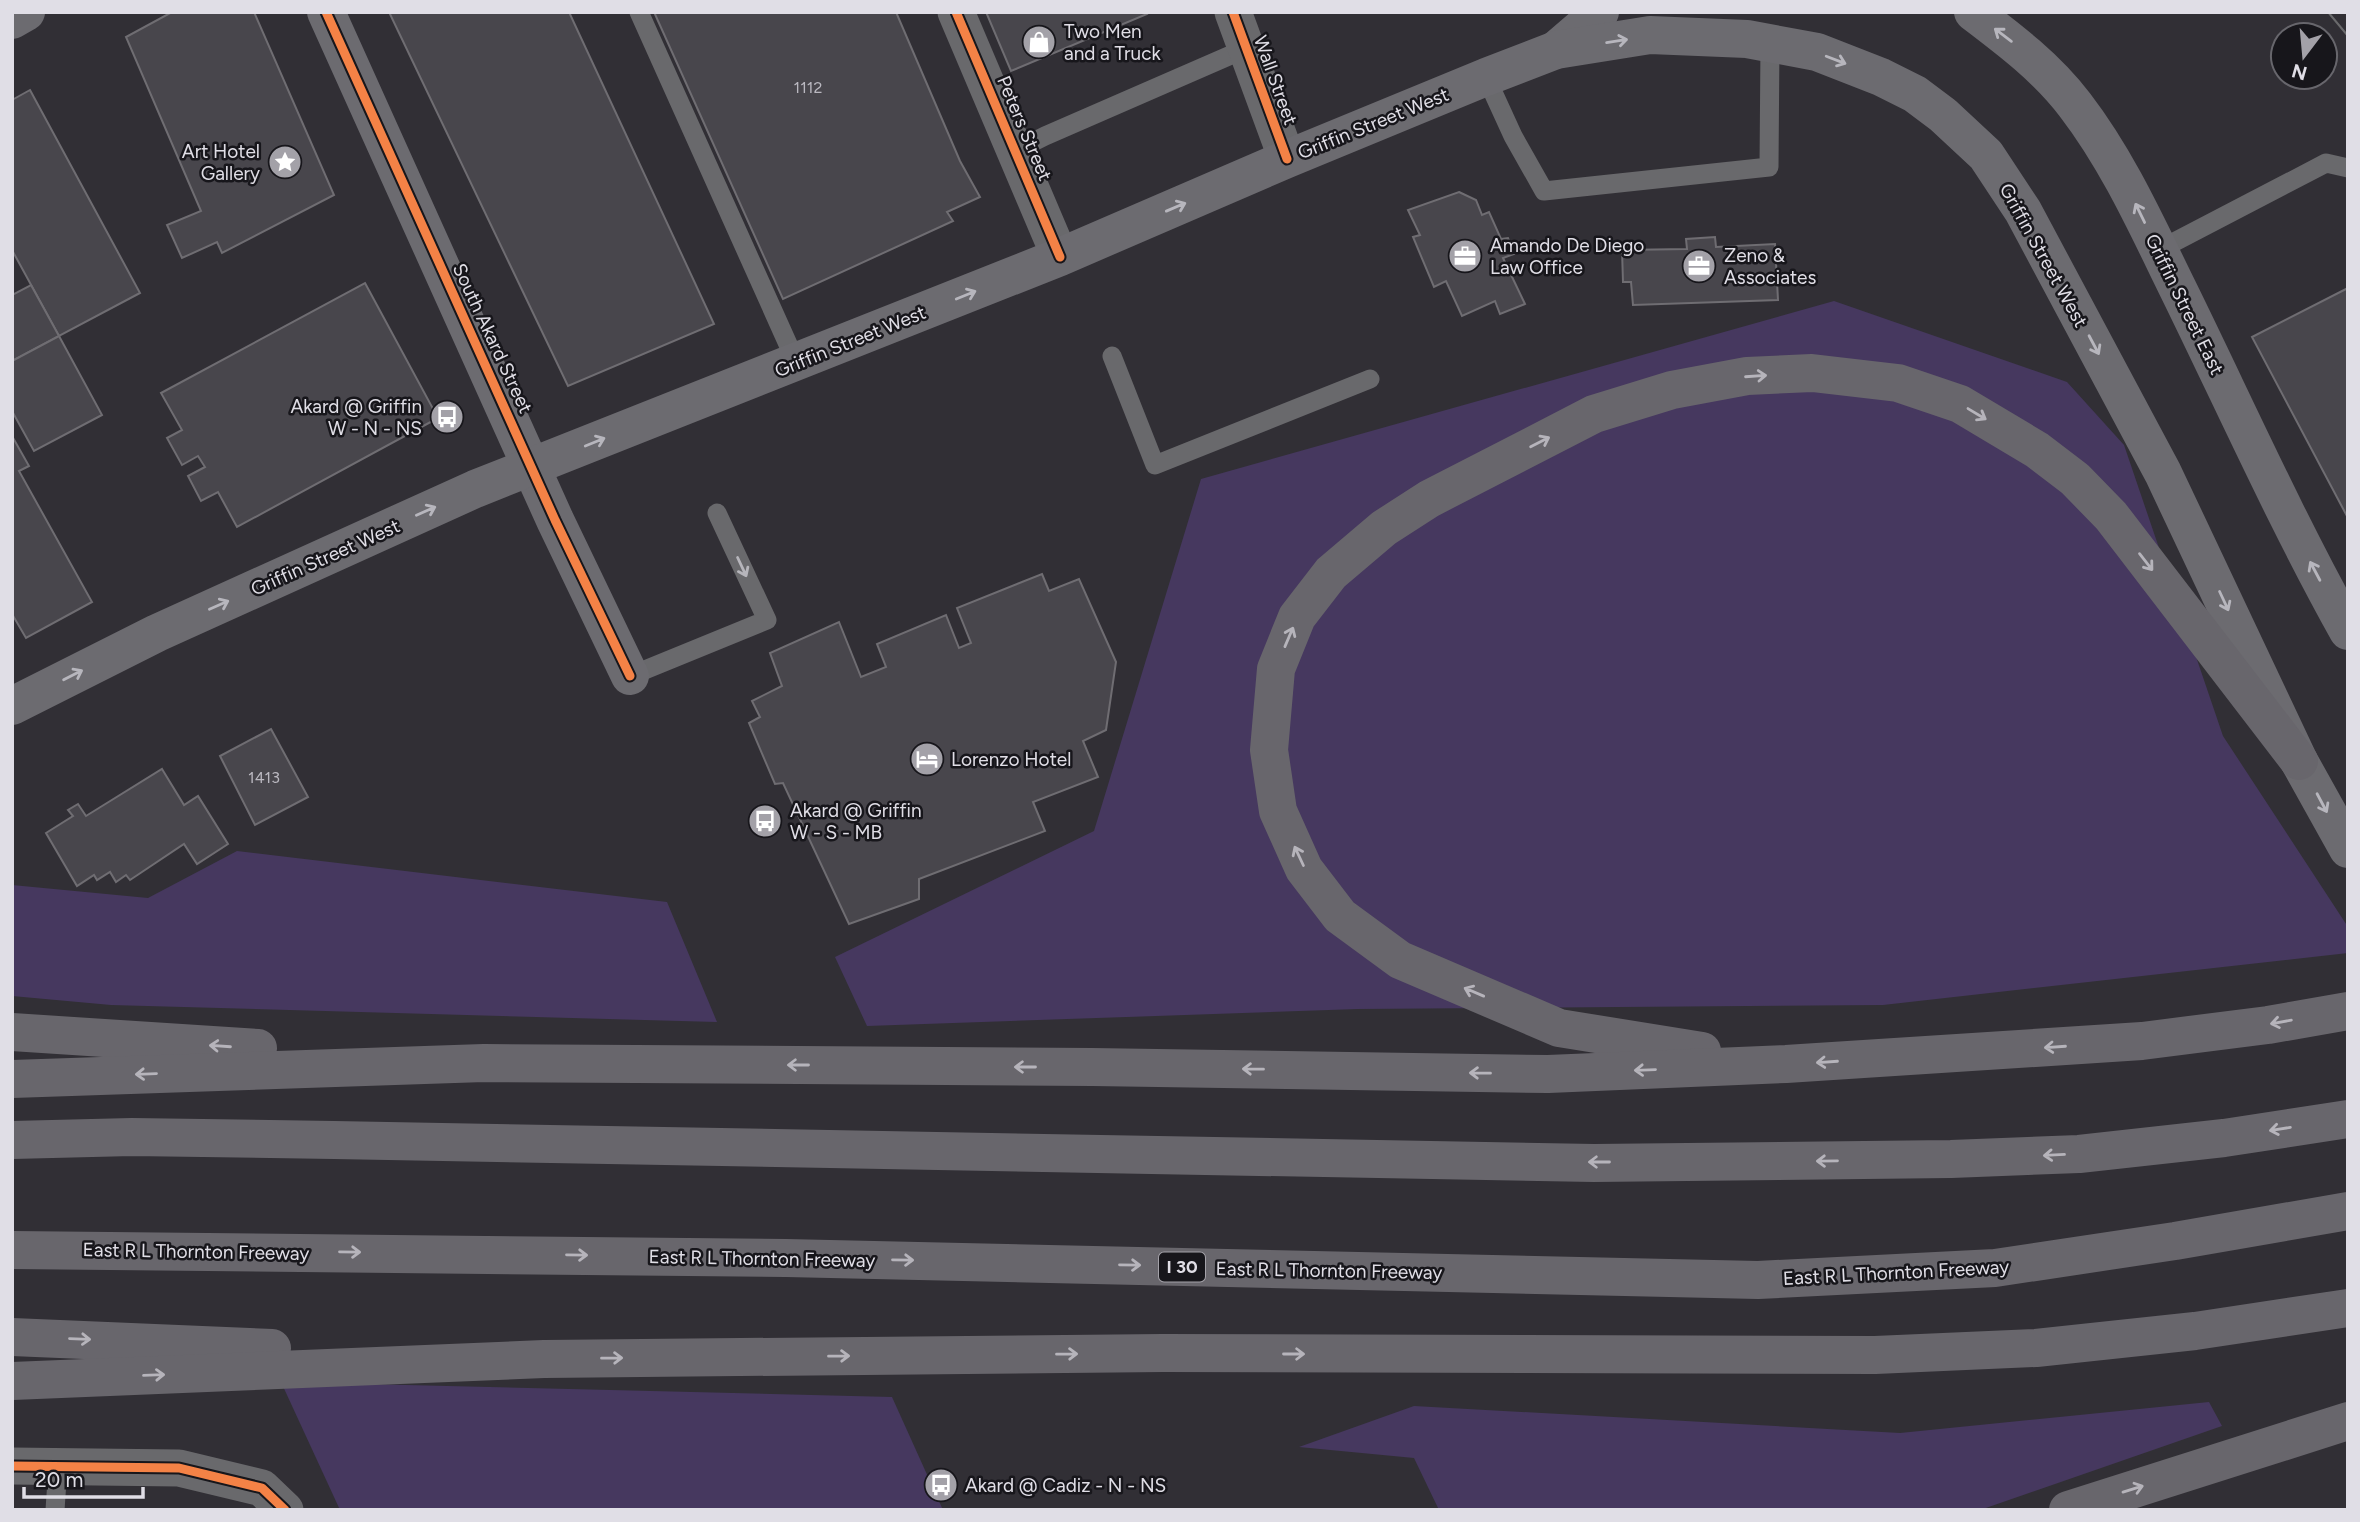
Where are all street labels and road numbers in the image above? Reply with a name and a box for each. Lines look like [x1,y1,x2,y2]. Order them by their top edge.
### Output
street label: Wall Street [1249,32,1302,128]
street label: Peters Street [992,72,1057,184]
street label: Griffin Street West [1294,83,1452,164]
street label: Griffin Street West [1995,179,2093,331]
street label: Griffin Street East [2140,230,2229,378]
street label: South Akard Street [448,260,537,417]
street label: Griffin Street West [771,301,929,382]
street label: Griffin Street West [247,514,403,601]
street label: East R L Thornton Freeway [82,1238,310,1265]
street label: East R L Thornton Freeway [648,1245,876,1272]
road number: I 30 [1159,1252,1205,1282]
street label: East R L Thornton Freeway [1782,1255,2010,1290]
street label: East R L Thornton Freeway [1215,1257,1443,1284]

